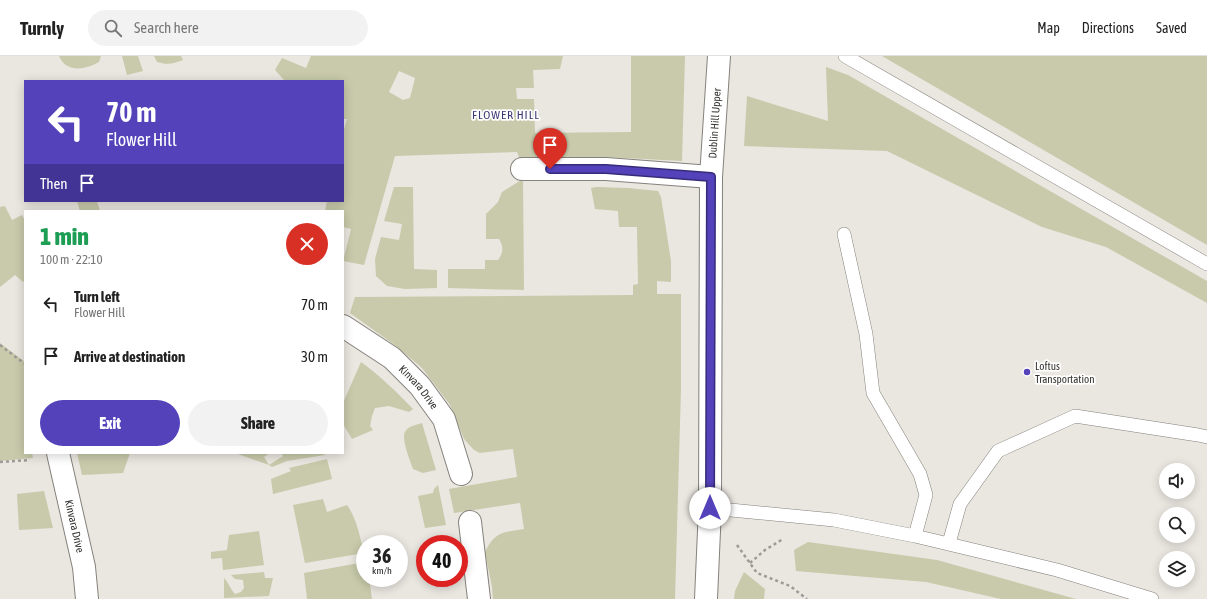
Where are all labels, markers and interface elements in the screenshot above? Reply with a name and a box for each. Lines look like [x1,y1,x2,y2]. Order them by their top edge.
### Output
search box [88,10,368,46]
text: Turnly [20,17,64,39]
icon: search [102,17,124,39]
text: Search here [134,19,199,36]
text: Map [1037,20,1060,36]
text: Directions [1082,20,1134,36]
text: Saved [1156,20,1187,36]
street label: Dublin Hill Upper [706,87,723,159]
icon: left [40,96,92,148]
text: 70 m [106,96,156,128]
district label: FLOWER HILL [472,108,540,122]
pin [533,128,567,169]
text: Flower Hill [106,129,177,150]
icon: arrive [539,134,561,156]
icon: arrive [76,172,98,194]
text: Then [40,175,68,192]
text: 1 min [40,223,89,250]
button: close [286,223,328,265]
text: 100 m · 22:10 [40,252,103,267]
text: Turn left [74,288,120,305]
icon: left [40,293,62,315]
text: 70 m [301,296,328,313]
text: Flower Hill [74,305,125,320]
icon: arrive [40,345,62,367]
text: Arrive at destination [74,348,185,365]
text: 30 m [301,348,328,365]
place label: Loftus Transportation [1035,360,1095,385]
street label: Kinvara Drive [397,363,441,411]
marker: Loftus Transportation [1022,367,1032,377]
button: Exit [40,400,180,446]
button: Share [188,400,328,446]
map controls [1159,463,1195,587]
button: sound [1159,463,1195,499]
position arrow [689,487,731,529]
street label: Kinvara Drive [63,499,87,554]
button: search [1159,507,1195,543]
speed limit sign: 40 [416,535,468,587]
text: 36 [373,544,391,567]
button: layers [1159,551,1195,587]
text: km/h [372,565,392,576]

